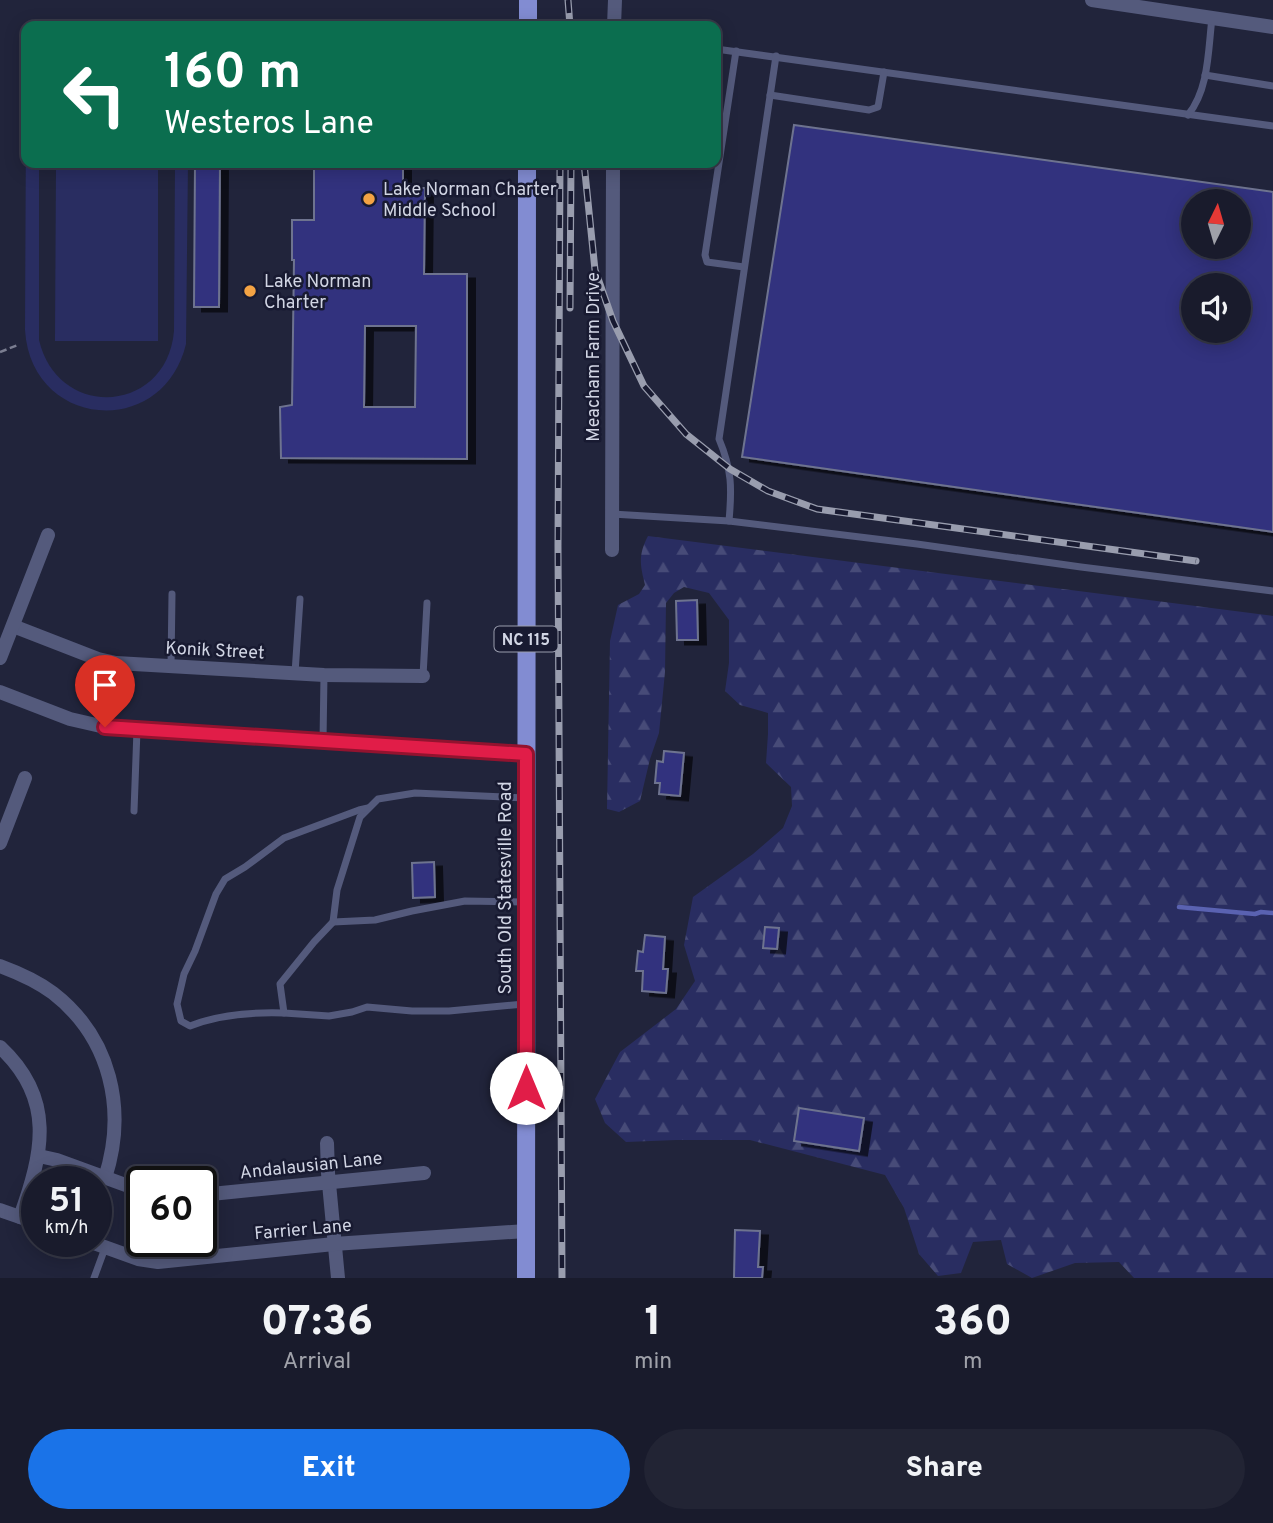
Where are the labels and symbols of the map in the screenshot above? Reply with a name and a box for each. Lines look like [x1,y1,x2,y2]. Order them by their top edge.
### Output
place label: Lake Norman Charter Middle School [383,179,557,223]
north arrow [1181,189,1251,259]
marker: Lake Norman Charter Middle School [361,191,377,207]
place label: Lake Norman Charter [264,271,371,315]
street label: Meacham Farm Drive [583,272,606,442]
marker: Lake Norman Charter [242,283,258,299]
road number: NC 115 [494,626,558,652]
street label: Konik Street [165,637,265,666]
pin [75,655,135,727]
street label: South Old Statesville Road [495,781,518,995]
position arrow [489,1051,563,1125]
street label: Andalausian Lane [239,1148,384,1185]
speed limit sign: 60 [126,1166,217,1257]
street label: Farrier Lane [253,1215,353,1246]

